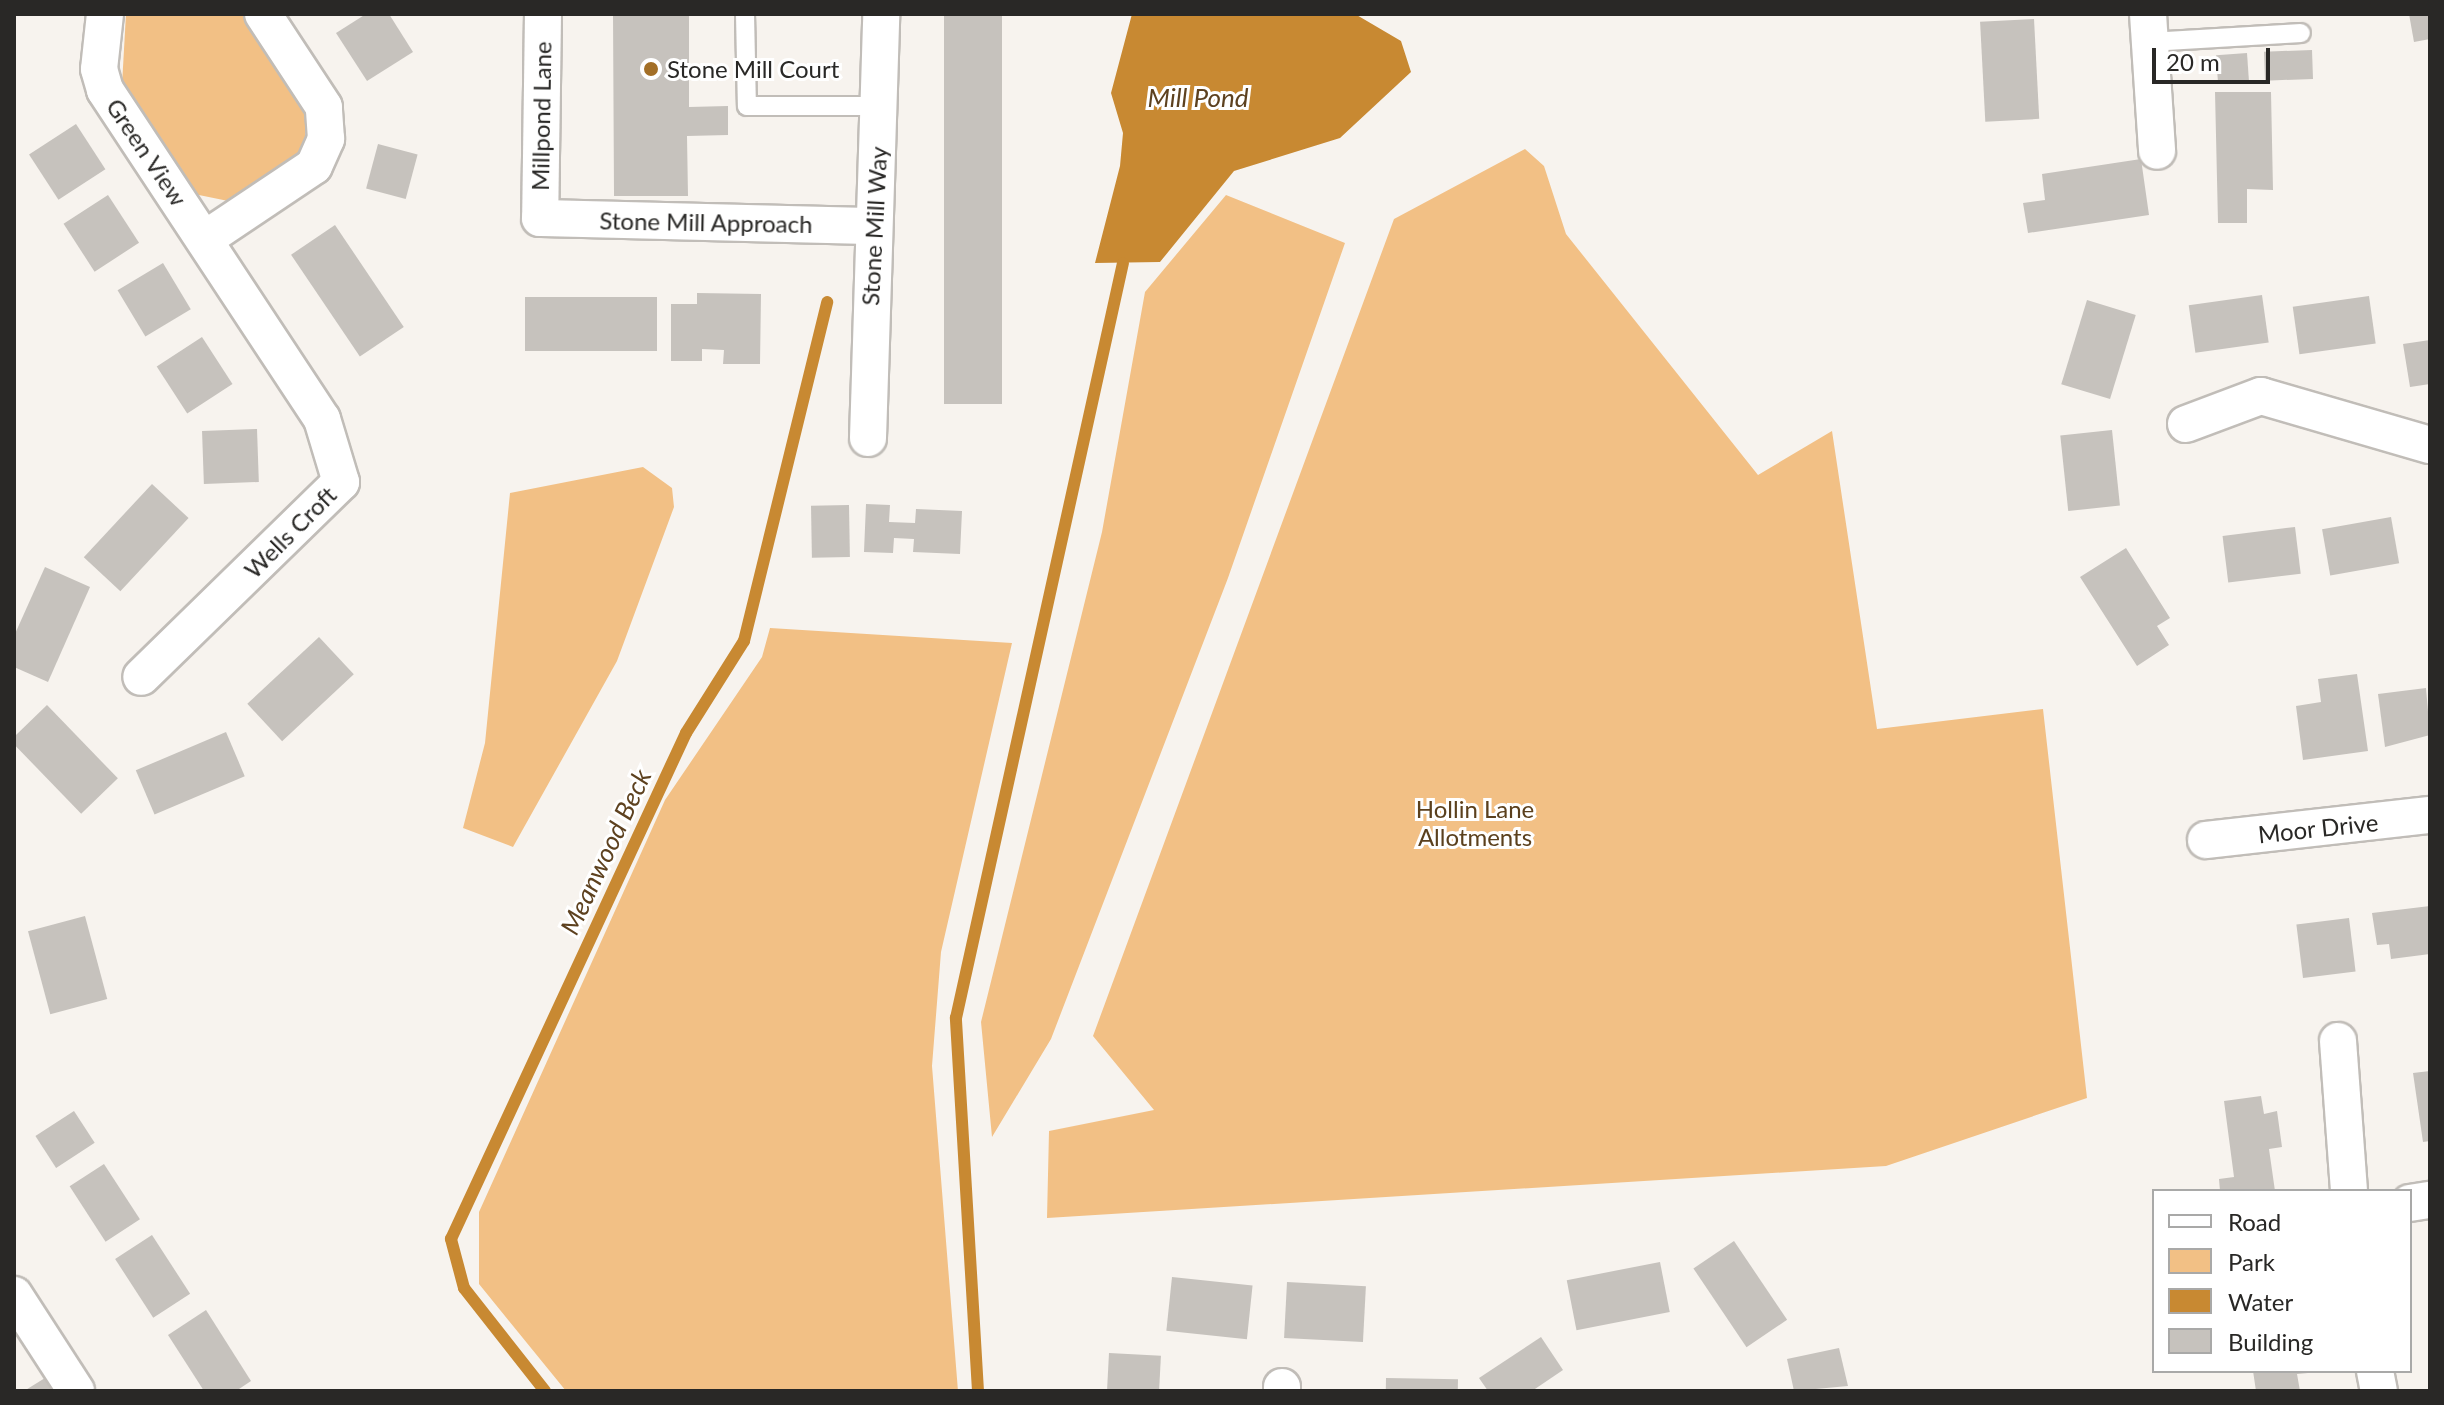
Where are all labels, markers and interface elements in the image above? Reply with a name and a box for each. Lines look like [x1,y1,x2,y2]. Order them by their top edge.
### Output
scale bar [2156,32,2274,82]
street label: Millpond Lane [525,41,557,191]
text: 20 m [2166,47,2220,76]
place label: Stone Mill Court [667,55,839,83]
marker: Stone Mill Court [642,60,660,78]
water label: Mill Pond [1147,82,1249,114]
street label: Green View [100,93,194,211]
street label: Stone Mill Way [855,146,893,306]
street label: Stone Mill Approach [599,206,813,238]
street label: Wells Croft [238,480,342,584]
water label: Meanwood Beck [554,764,658,940]
park label: Hollin Lane Allotments [1416,795,1534,851]
street label: Moor Drive [2256,807,2380,849]
legend [2152,1189,2412,1373]
text: Road [2228,1207,2281,1236]
text: Park [2228,1247,2275,1276]
text: Water [2228,1287,2293,1316]
text: Building [2228,1327,2313,1356]

